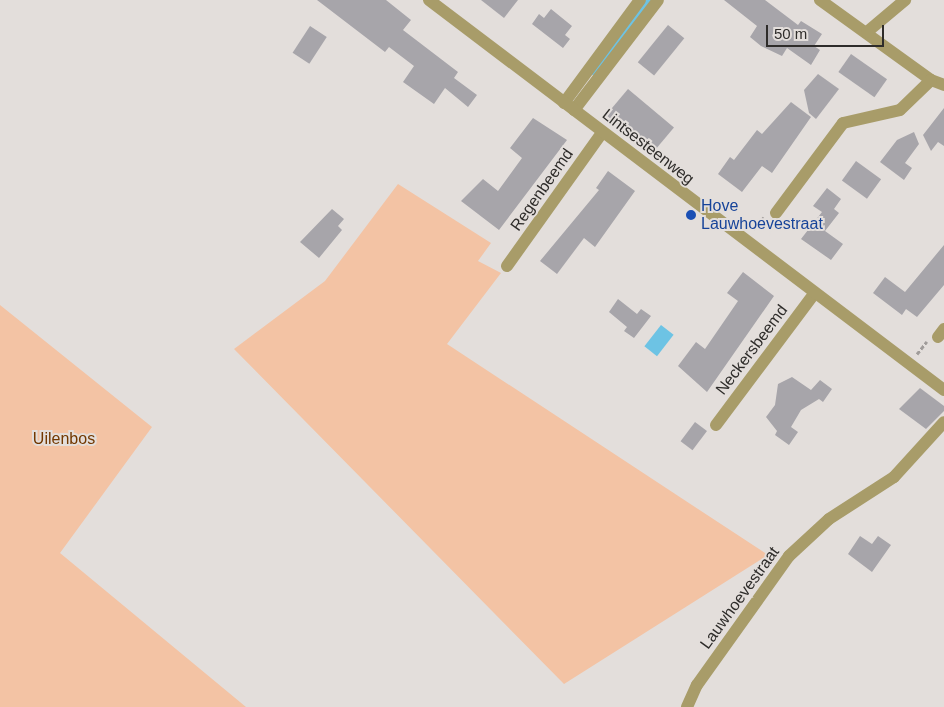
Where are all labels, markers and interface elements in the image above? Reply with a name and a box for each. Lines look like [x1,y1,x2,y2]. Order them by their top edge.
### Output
scale bar [769,15,886,47]
text: 50 m [774,25,807,42]
street label: Lintsesteenweg [598,105,698,189]
street label: Regenbeemd [507,145,577,235]
place label: Hove Lauwhoevestraat [701,196,823,234]
marker: Hove Lauwhoevestraat [685,209,697,221]
street label: Neckersbeemd [712,301,792,399]
park label: Uilenbos [33,429,95,449]
street label: Lauwhoevestraat [696,543,784,653]

